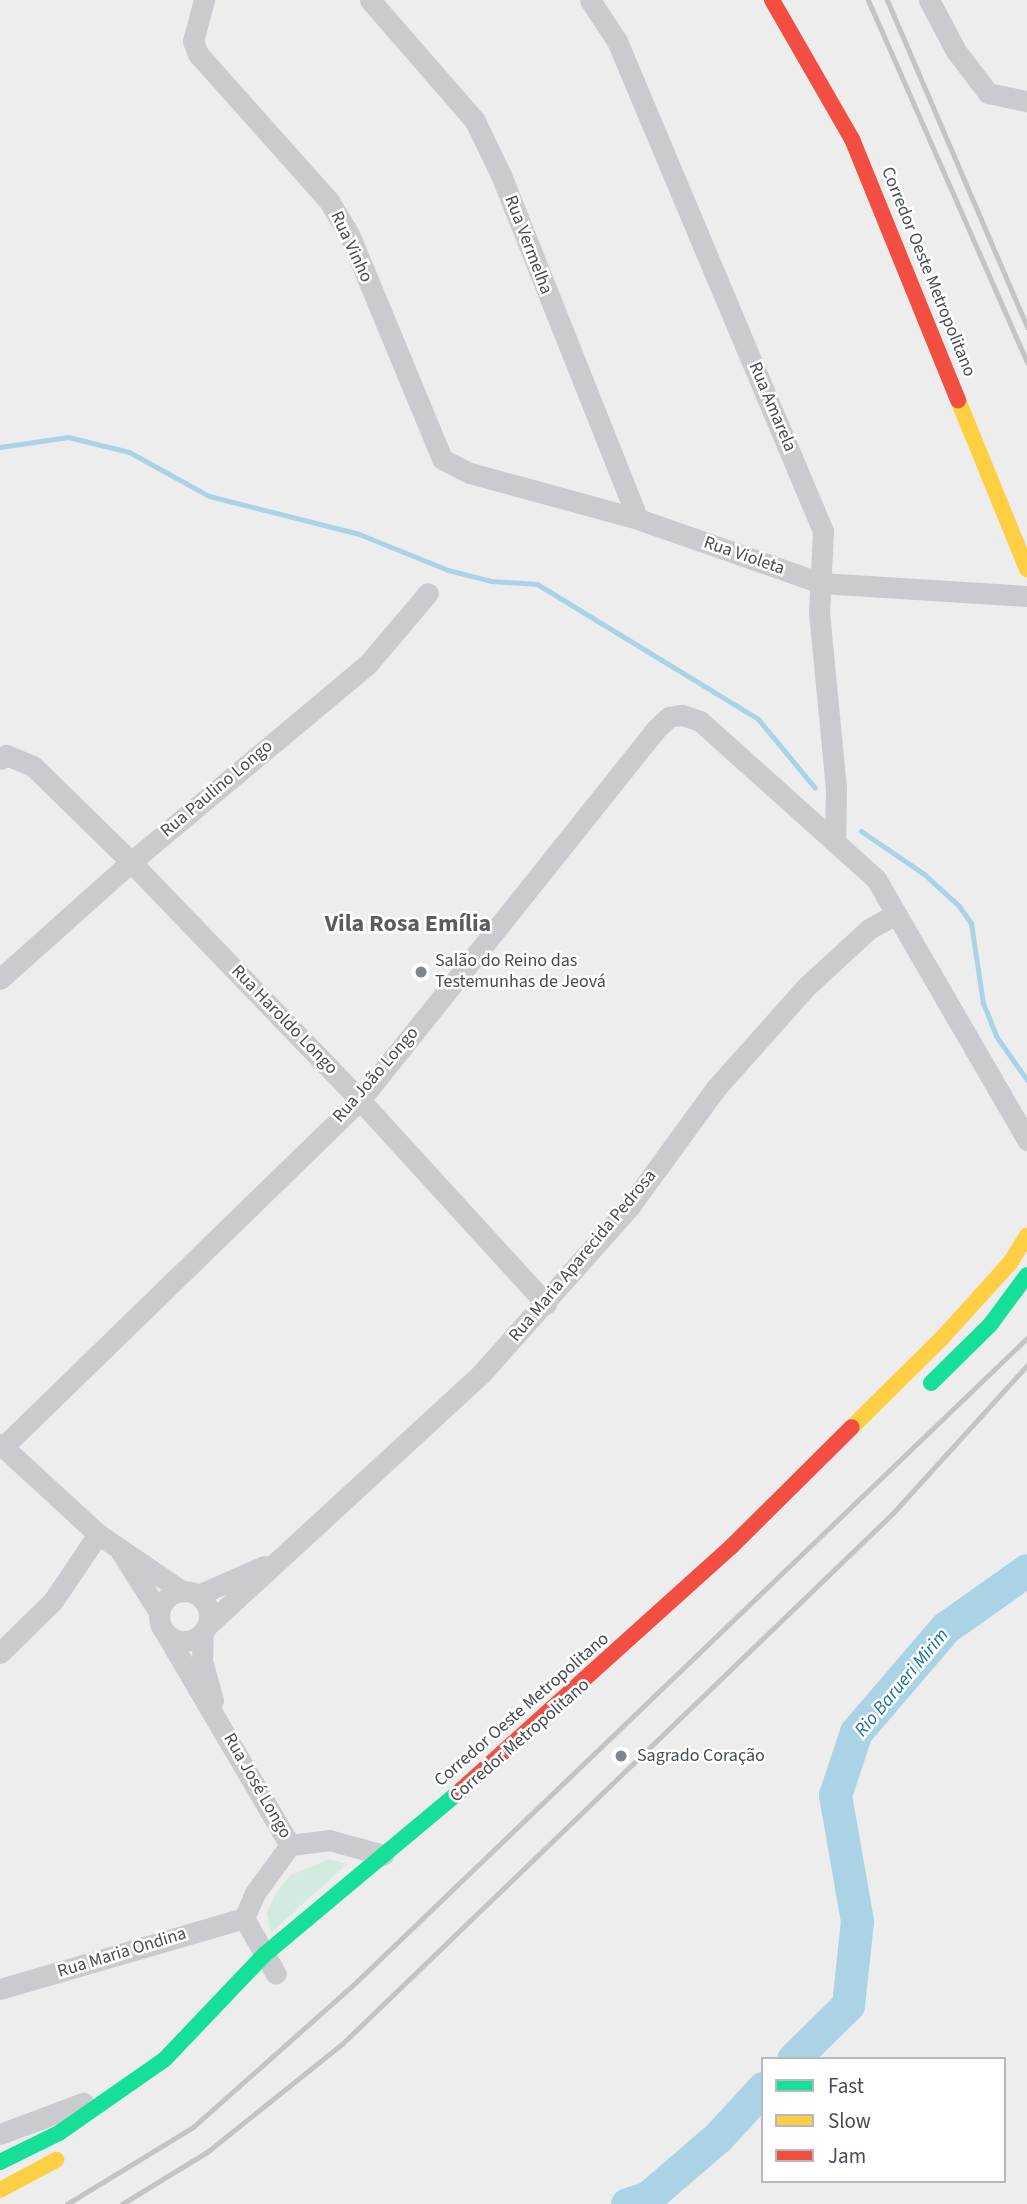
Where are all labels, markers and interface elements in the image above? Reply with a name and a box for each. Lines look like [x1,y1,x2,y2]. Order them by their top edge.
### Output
street label: Corredor Oeste Metropolitano [876,164,980,380]
street label: Rua Vermelha [499,192,557,298]
street label: Rua Vinho [325,208,377,286]
street label: Rua Amarela [743,359,801,455]
street label: Rua Violeta [701,532,787,580]
street label: Rua Paulino Longo [156,736,278,842]
district label: Vila Rosa Emília [325,910,491,938]
place label: Salão do Reino das Testemunhas de Jeová [435,951,606,993]
street label: Rua Haroldo Longo [226,961,342,1079]
marker: Salão do Reino das Testemunhas de Jeová [413,964,429,980]
street label: Rua João Longo [328,1023,424,1127]
street label: Rua Maria Aparecida Pedrosa [505,1165,661,1347]
water label: Rio Barueri Mirim [850,1624,954,1742]
street label: Corredor Oeste Metropolitano [430,1628,614,1792]
street label: Corredor Metropolitano [446,1675,594,1807]
street label: Rua José Longo [218,1730,296,1842]
place label: Sagrado Coração [637,1745,765,1767]
marker: Sagrado Coração [611,1746,631,1766]
street label: Rua Maria Ondina [55,1923,189,1983]
legend [761,2057,1006,2183]
text: Fast [828,2071,864,2101]
text: Slow [828,2106,871,2136]
text: Jam [828,2141,866,2171]

